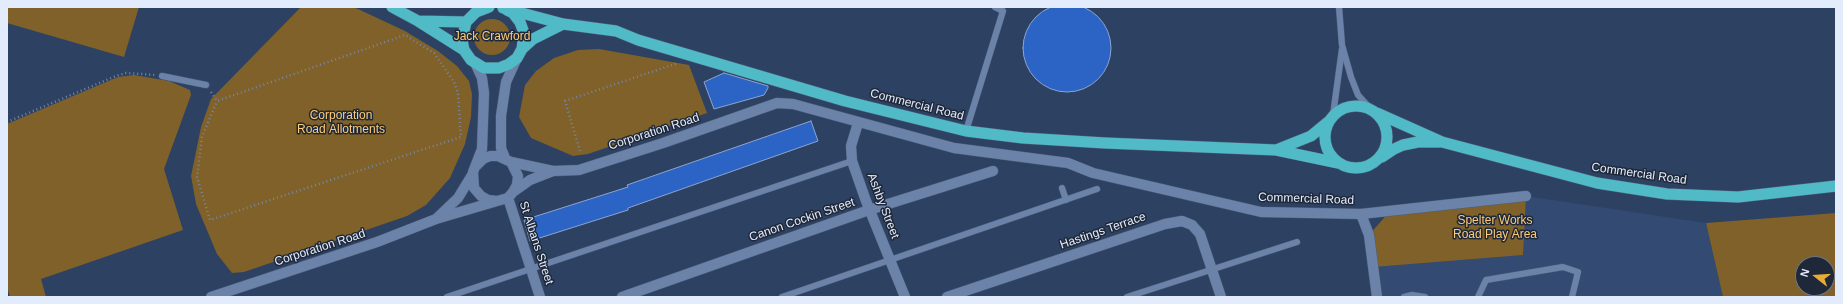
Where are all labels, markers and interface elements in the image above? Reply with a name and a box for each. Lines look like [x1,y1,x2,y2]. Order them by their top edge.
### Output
park label: Jack Crawford [454,30,530,44]
street label: Commercial Road [869,86,965,124]
park label: Corporation Road Allotments [297,109,385,137]
street label: Corporation Road [607,111,701,153]
street label: Commercial Road [1590,160,1688,188]
street label: Ashby Street [864,171,902,241]
street label: Commercial Road [1258,190,1354,208]
street label: Canon Cockin Street [747,195,857,245]
street label: St Albans Street [516,200,556,286]
street label: Hastings Terrace [1058,210,1148,252]
park label: Spelter Works Road Play Area [1453,214,1537,242]
street label: Corporation Road [273,227,367,269]
north arrow [1795,256,1835,296]
text: N [1798,267,1811,278]

